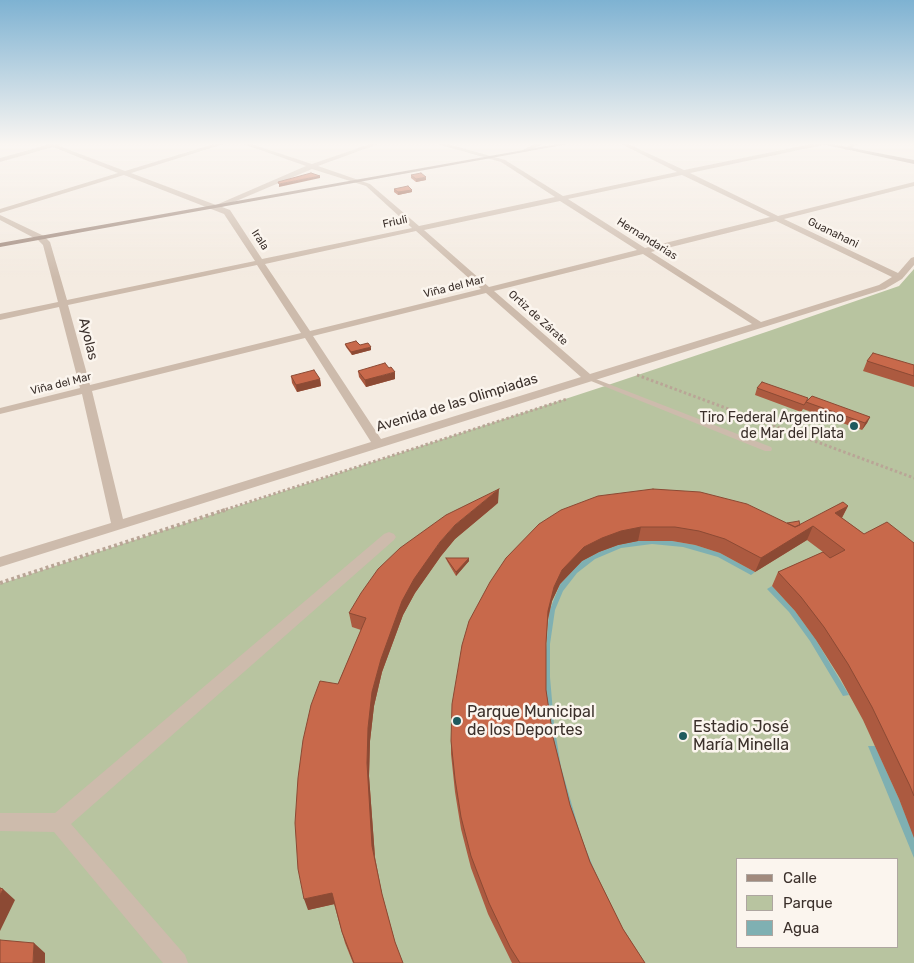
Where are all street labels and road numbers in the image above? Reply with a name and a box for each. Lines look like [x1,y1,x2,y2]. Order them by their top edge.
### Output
street label: Friuli [381,213,409,231]
street label: Hernandarias [614,215,680,263]
street label: Guanahani [805,215,861,251]
street label: Irala [248,227,272,253]
street label: Viña del Mar [422,273,486,301]
street label: Ortiz de Zárate [506,288,570,348]
street label: Ayolas [75,316,101,362]
street label: Viña del Mar [29,370,93,398]
street label: Avenida de las Olimpiadas [374,370,540,436]

